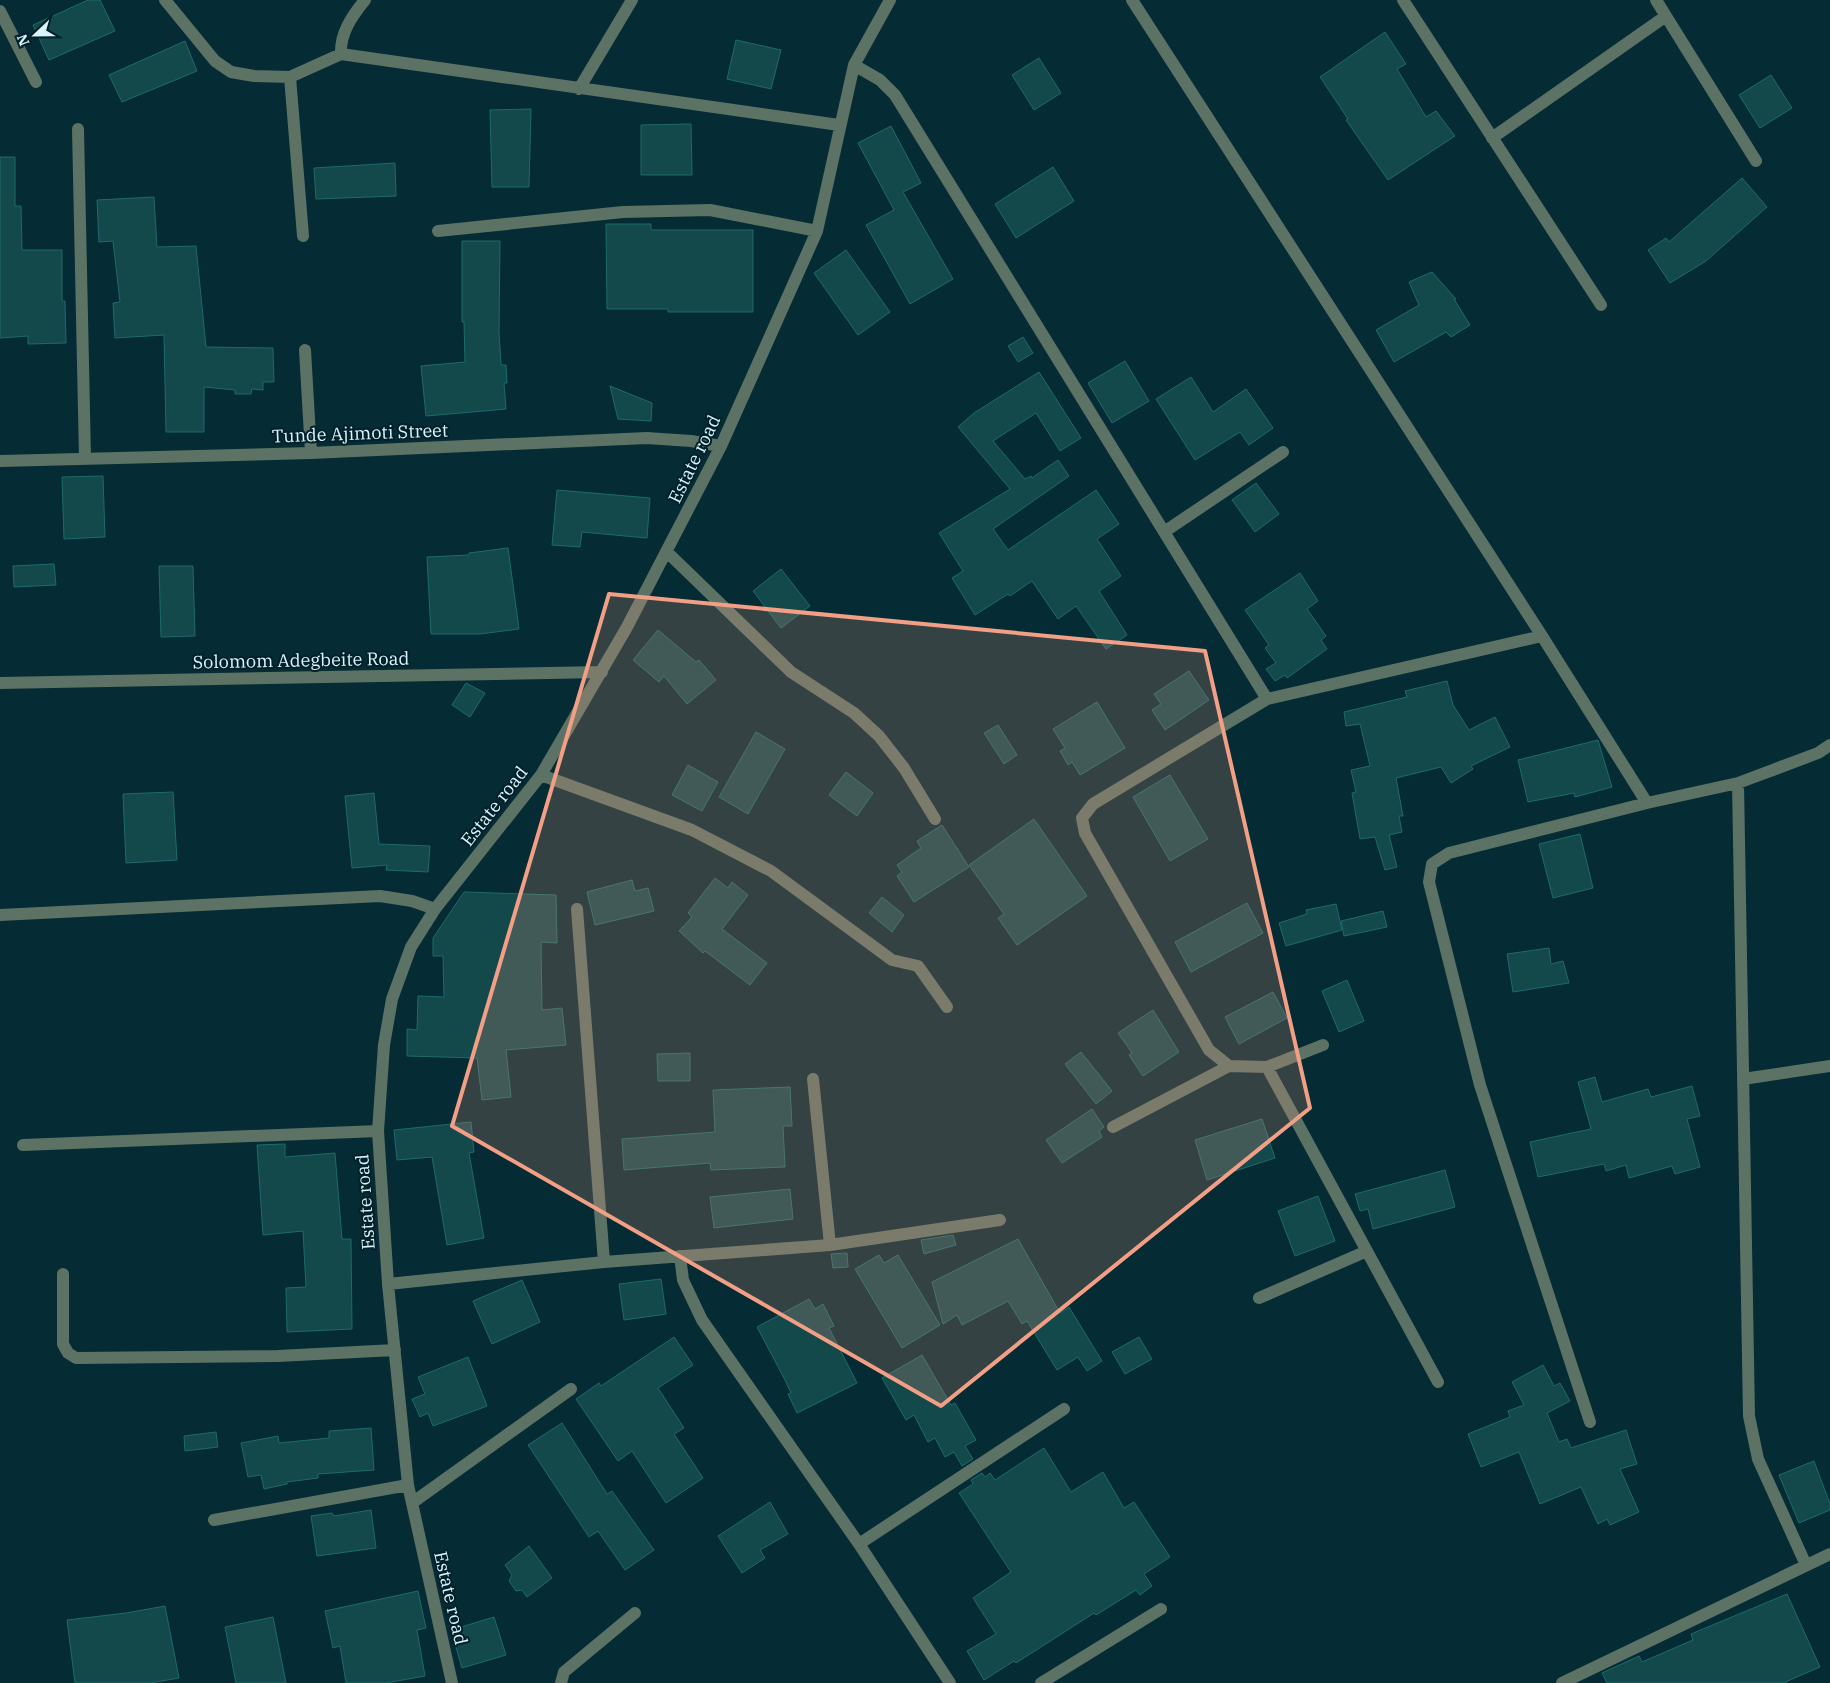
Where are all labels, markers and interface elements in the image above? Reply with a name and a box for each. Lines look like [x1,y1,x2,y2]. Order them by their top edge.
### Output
north arrow [10,10,60,60]
text: N [13,31,33,48]
street label: Estate road [663,411,725,507]
street label: Tunde Ajimoti Street [271,418,449,448]
street label: Solomom Adegbeite Road [192,647,410,673]
street label: Estate road [456,761,532,851]
street label: Estate road [350,1154,380,1250]
street label: Estate road [429,1549,473,1647]

